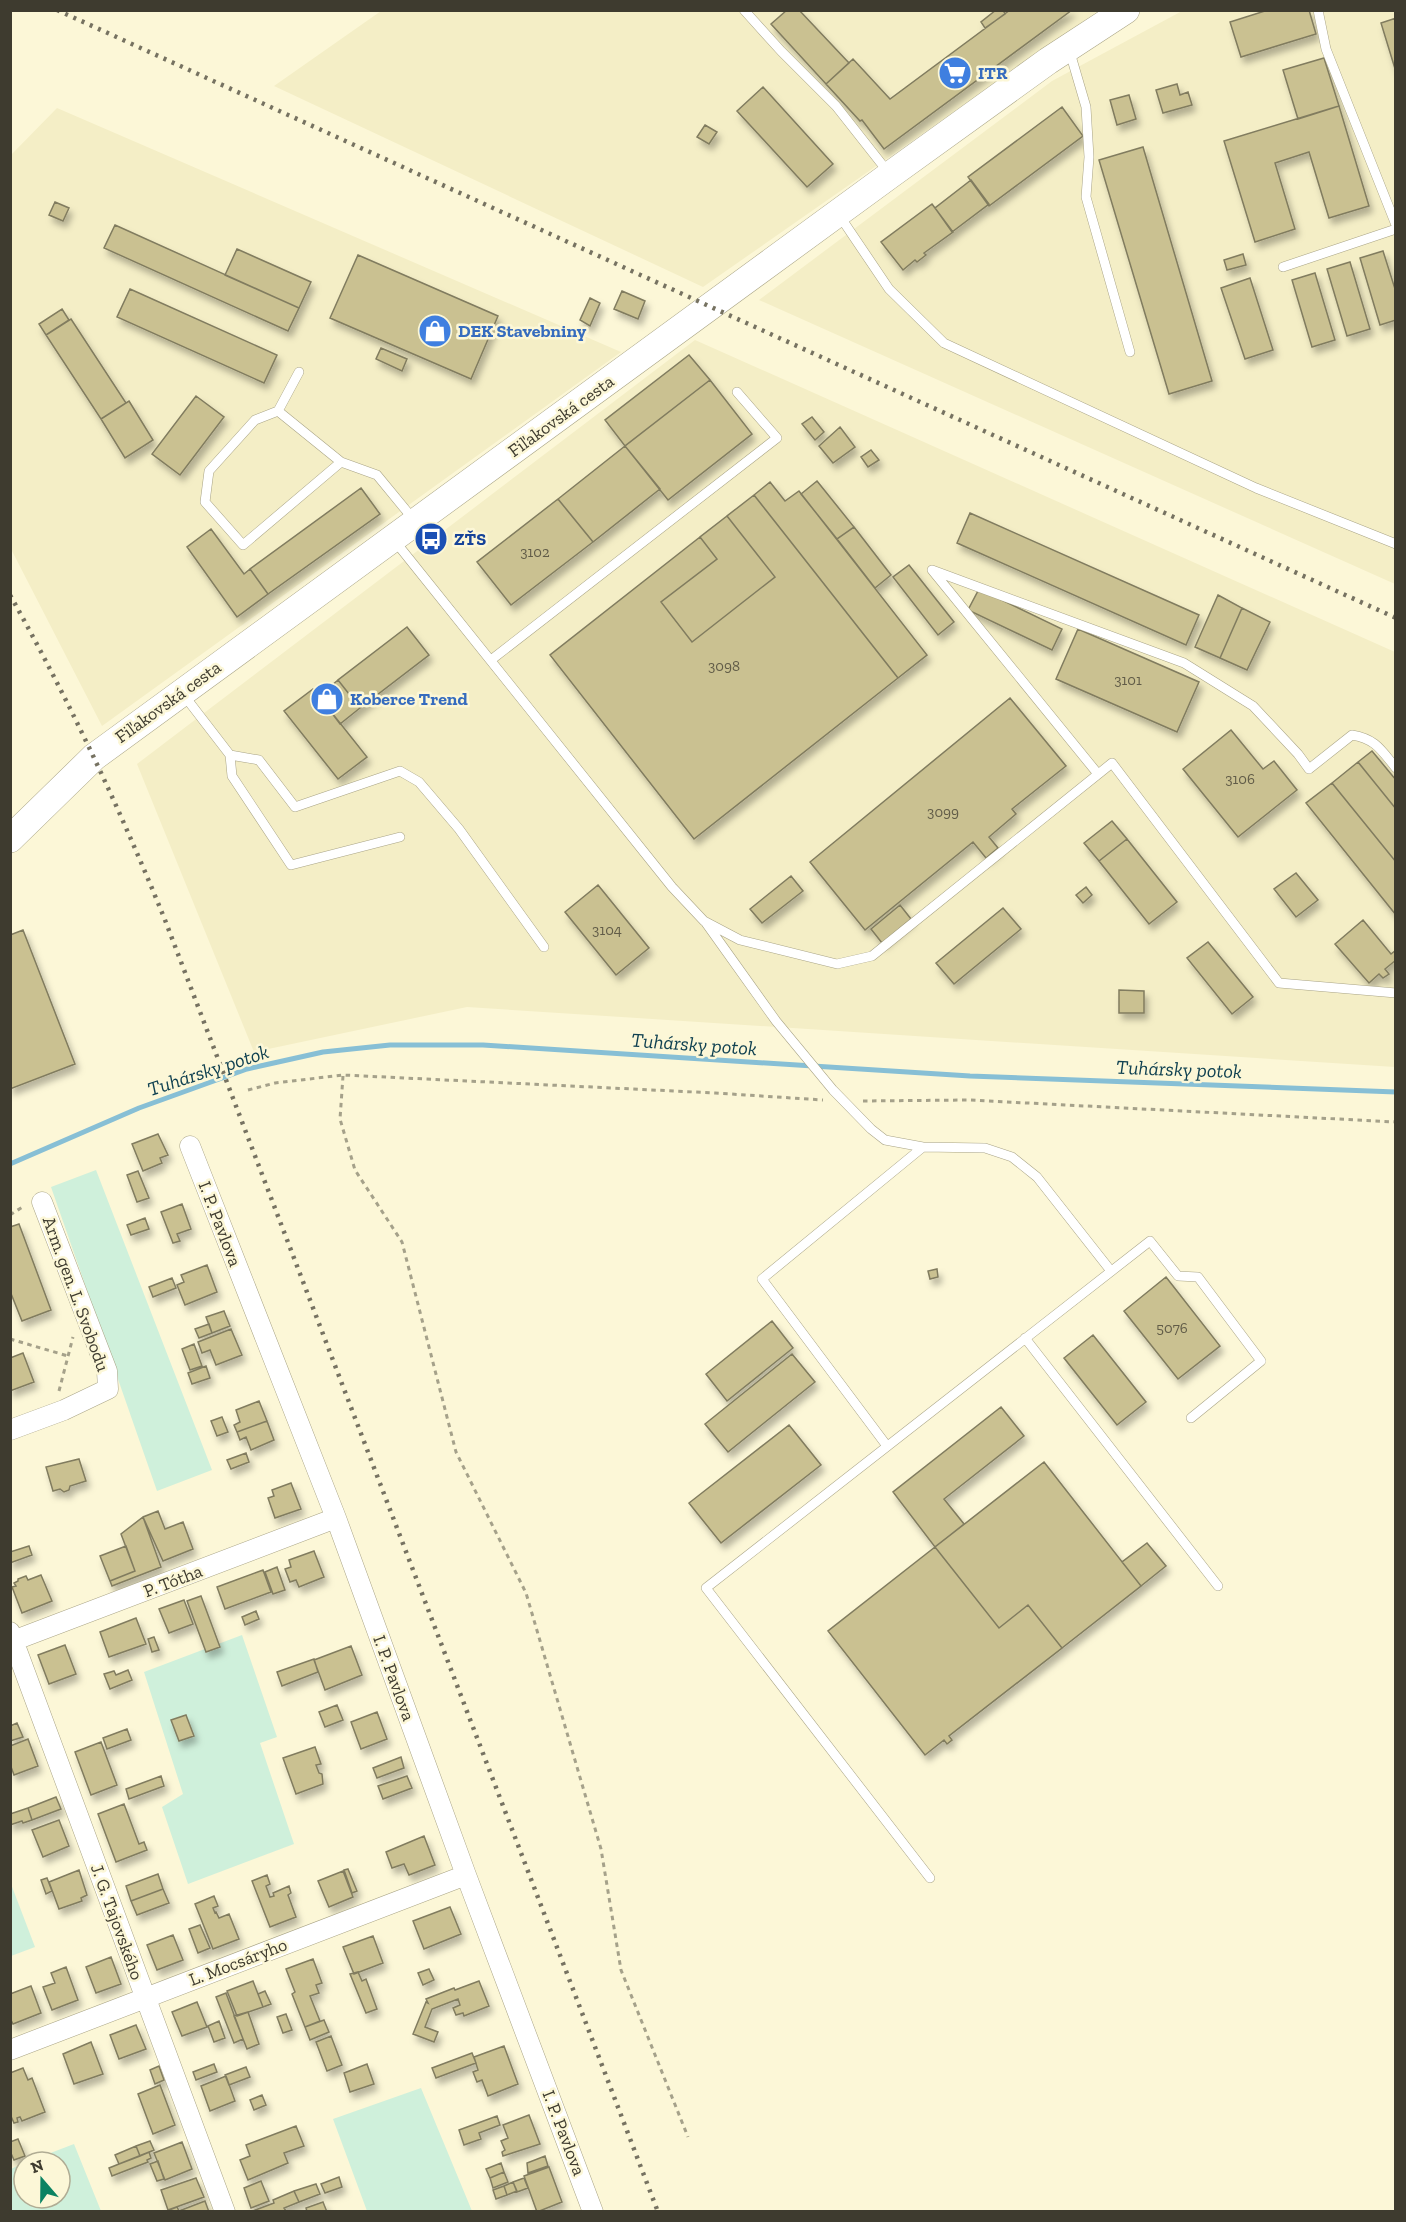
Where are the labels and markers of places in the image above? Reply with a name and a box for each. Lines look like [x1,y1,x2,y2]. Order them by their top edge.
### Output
supermarket icon: ITR [937,55,973,91]
place label: ITR [978,62,1008,84]
shop icon: DEK Stavebniny [417,313,453,349]
place label: DEK Stavebniny [458,320,587,342]
bus stop icon: ZŤS [413,521,449,557]
place label: ZŤS [454,528,486,550]
shop icon: Koberce Trend [309,681,345,717]
place label: Koberce Trend [350,688,468,710]

